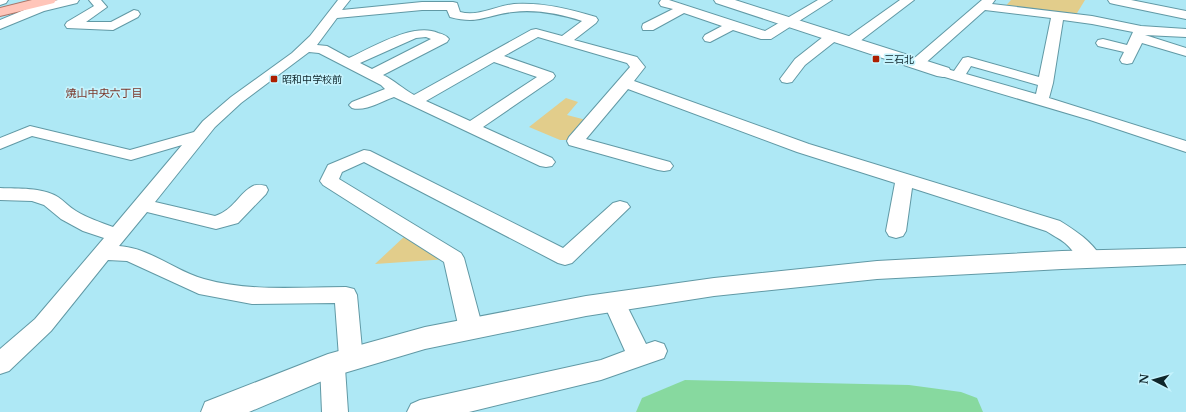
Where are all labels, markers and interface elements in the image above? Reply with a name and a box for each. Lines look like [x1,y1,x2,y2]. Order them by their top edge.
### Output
place label: 三石北 [884,53,914,66]
marker: 三石北 [871,54,881,64]
place label: 昭和中学校前 [282,73,342,86]
marker: 昭和中学校前 [269,74,279,84]
district label: 焼山中央六丁目 [66,86,143,100]
north arrow [1134,360,1174,400]
text: N [1137,372,1152,385]

